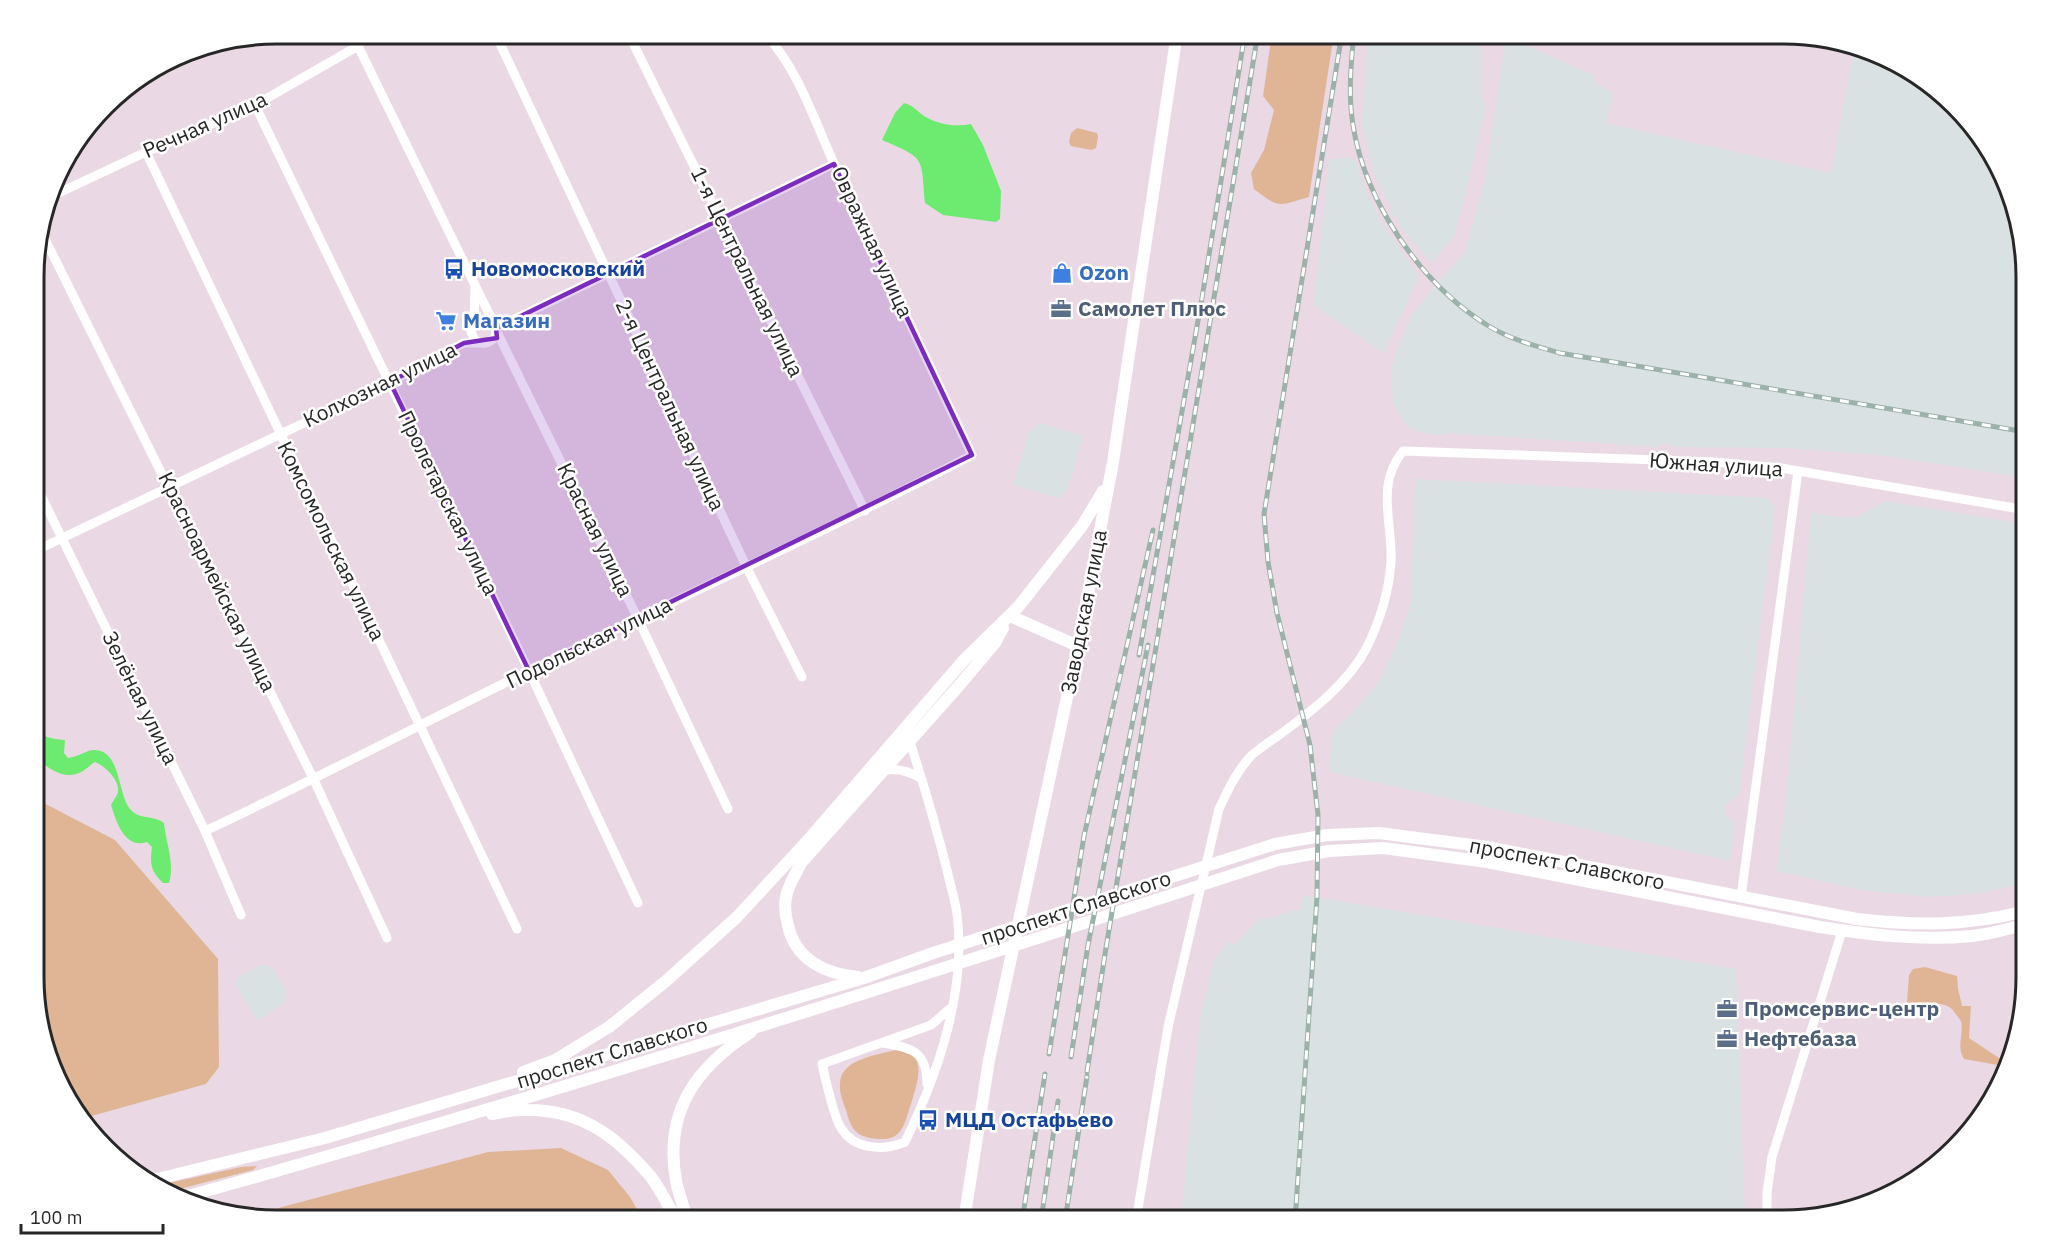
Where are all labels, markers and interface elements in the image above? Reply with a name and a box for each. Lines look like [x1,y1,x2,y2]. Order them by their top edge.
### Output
street label: Речная улица [138,84,271,164]
street label: Овражная улица [826,161,920,322]
street label: 1-я Центральная улица [685,162,811,381]
place label: Новомосковский [471,254,645,282]
bus stop icon: Новомосковский [442,257,466,281]
place label: Ozon [1079,258,1129,286]
shop icon: Ozon [1050,261,1074,285]
street label: 2-я Центральная улица [610,294,732,515]
place label: Самолет Плюс [1078,294,1226,322]
office icon: Самолет Плюс [1049,297,1073,321]
place label: Магазин [463,306,550,334]
supermarket icon: Магазин [434,309,458,333]
street label: Колхозная улица [298,335,461,433]
street label: Пролетарская улица [392,406,506,599]
street label: Комсомольская улица [271,436,392,645]
street label: Южная улица [1648,445,1784,483]
street label: Красная улица [551,458,640,601]
street label: Красноармейская улица [152,467,283,696]
street label: Заводская улица [1053,527,1113,697]
street label: Подольская улица [501,590,676,694]
street label: Зелёная улица [96,626,185,769]
street label: проспект Славского [1467,830,1667,896]
street label: проспект Славского [977,863,1174,951]
place label: Промсервис-центр [1744,994,1939,1022]
office icon: Промсервис-центр [1715,997,1739,1021]
street label: проспект Славского [513,1010,711,1094]
place label: Нефтебаза [1744,1024,1857,1052]
office icon: Нефтебаза [1715,1027,1739,1051]
place label: МЦД Остафьево [945,1105,1113,1133]
bus stop icon: МЦД Остафьево [916,1108,940,1132]
scale bar [21,1197,164,1235]
text: 100 m [30,1206,82,1229]

